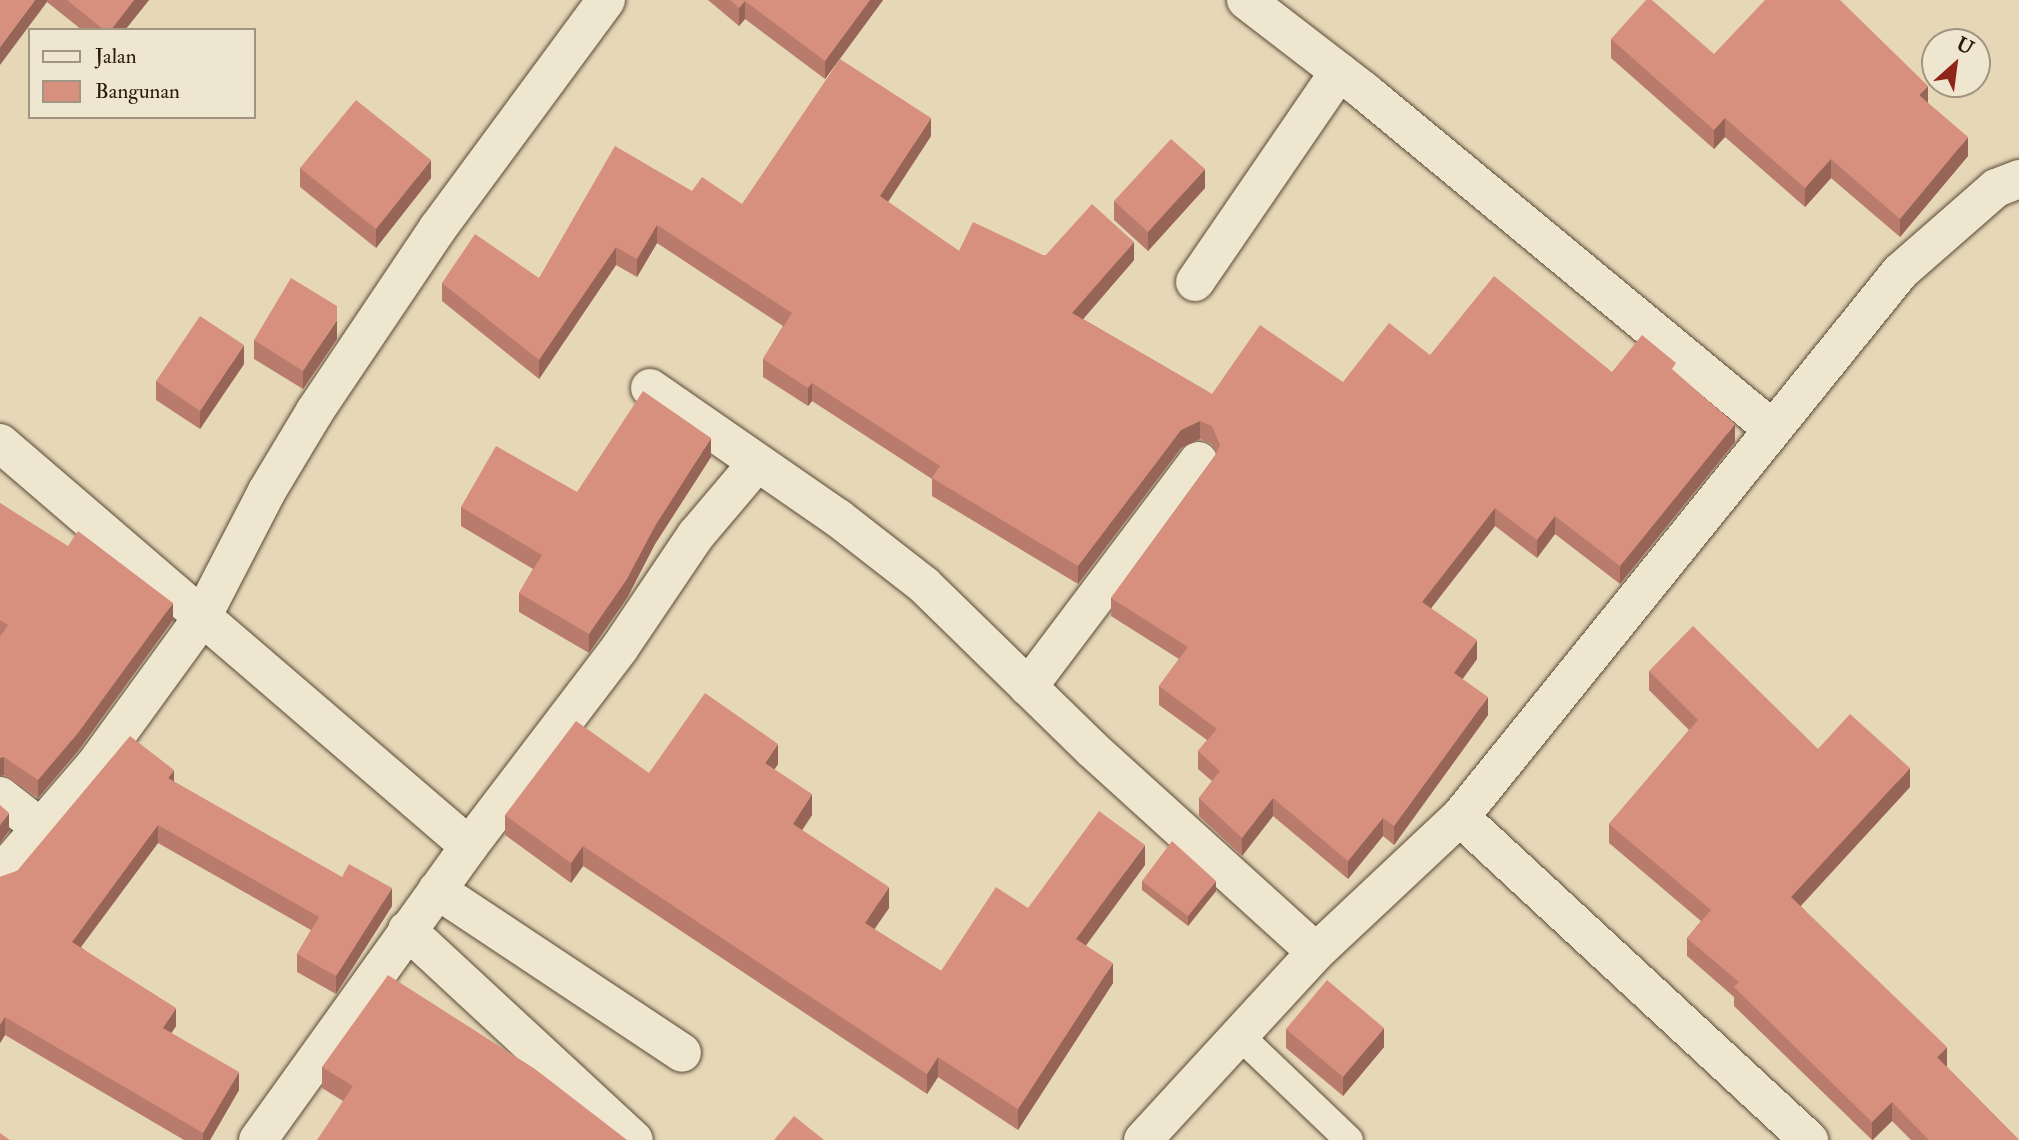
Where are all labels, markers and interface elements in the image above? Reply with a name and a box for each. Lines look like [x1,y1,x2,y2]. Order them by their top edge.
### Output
legend [28,28,256,119]
north arrow [1921,28,1991,98]
text: U [1952,32,1978,61]
text: Jalan [95,43,137,70]
text: Bangunan [95,78,180,105]

